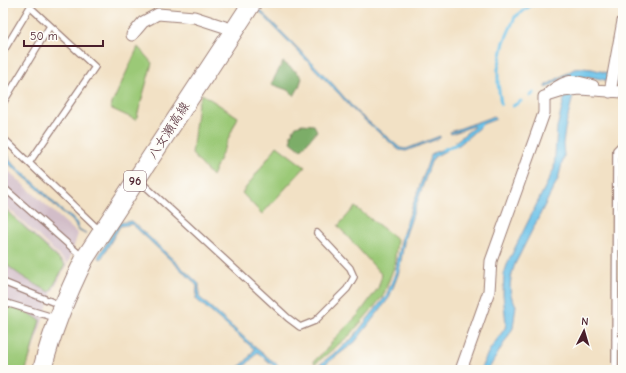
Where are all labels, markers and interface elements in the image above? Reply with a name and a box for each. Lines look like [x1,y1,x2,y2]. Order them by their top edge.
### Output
scale bar [24,22,103,48]
text: 50 m [30,29,58,43]
street label: 八女瀬高線 [144,98,193,162]
road number: 96 [124,171,146,191]
north arrow [564,311,604,351]
text: N [581,315,589,328]

